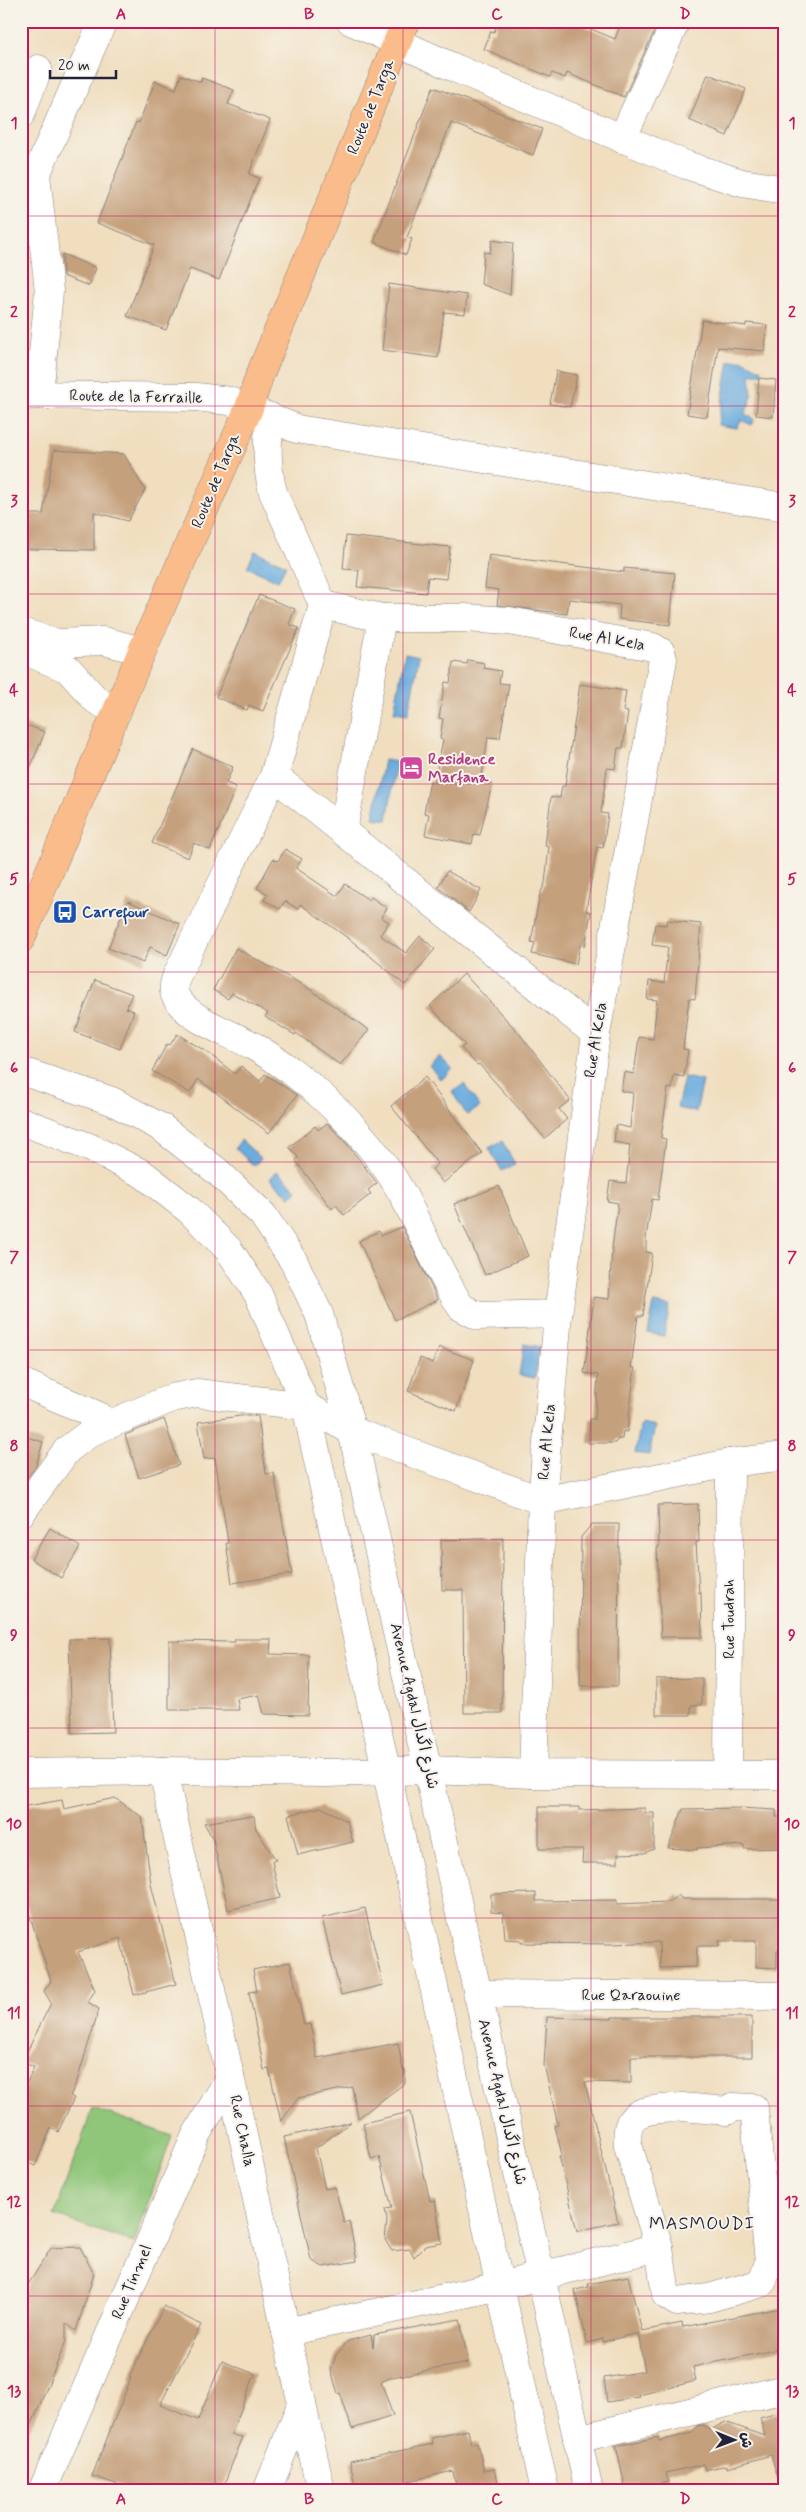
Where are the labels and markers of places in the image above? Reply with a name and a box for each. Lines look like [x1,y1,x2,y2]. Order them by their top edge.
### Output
place label: Residence Marfana [428,749,495,788]
hotel icon: Residence Marfana [398,755,424,781]
bus stop icon: Carrefour [52,899,78,925]
place label: Carrefour [82,902,149,925]

